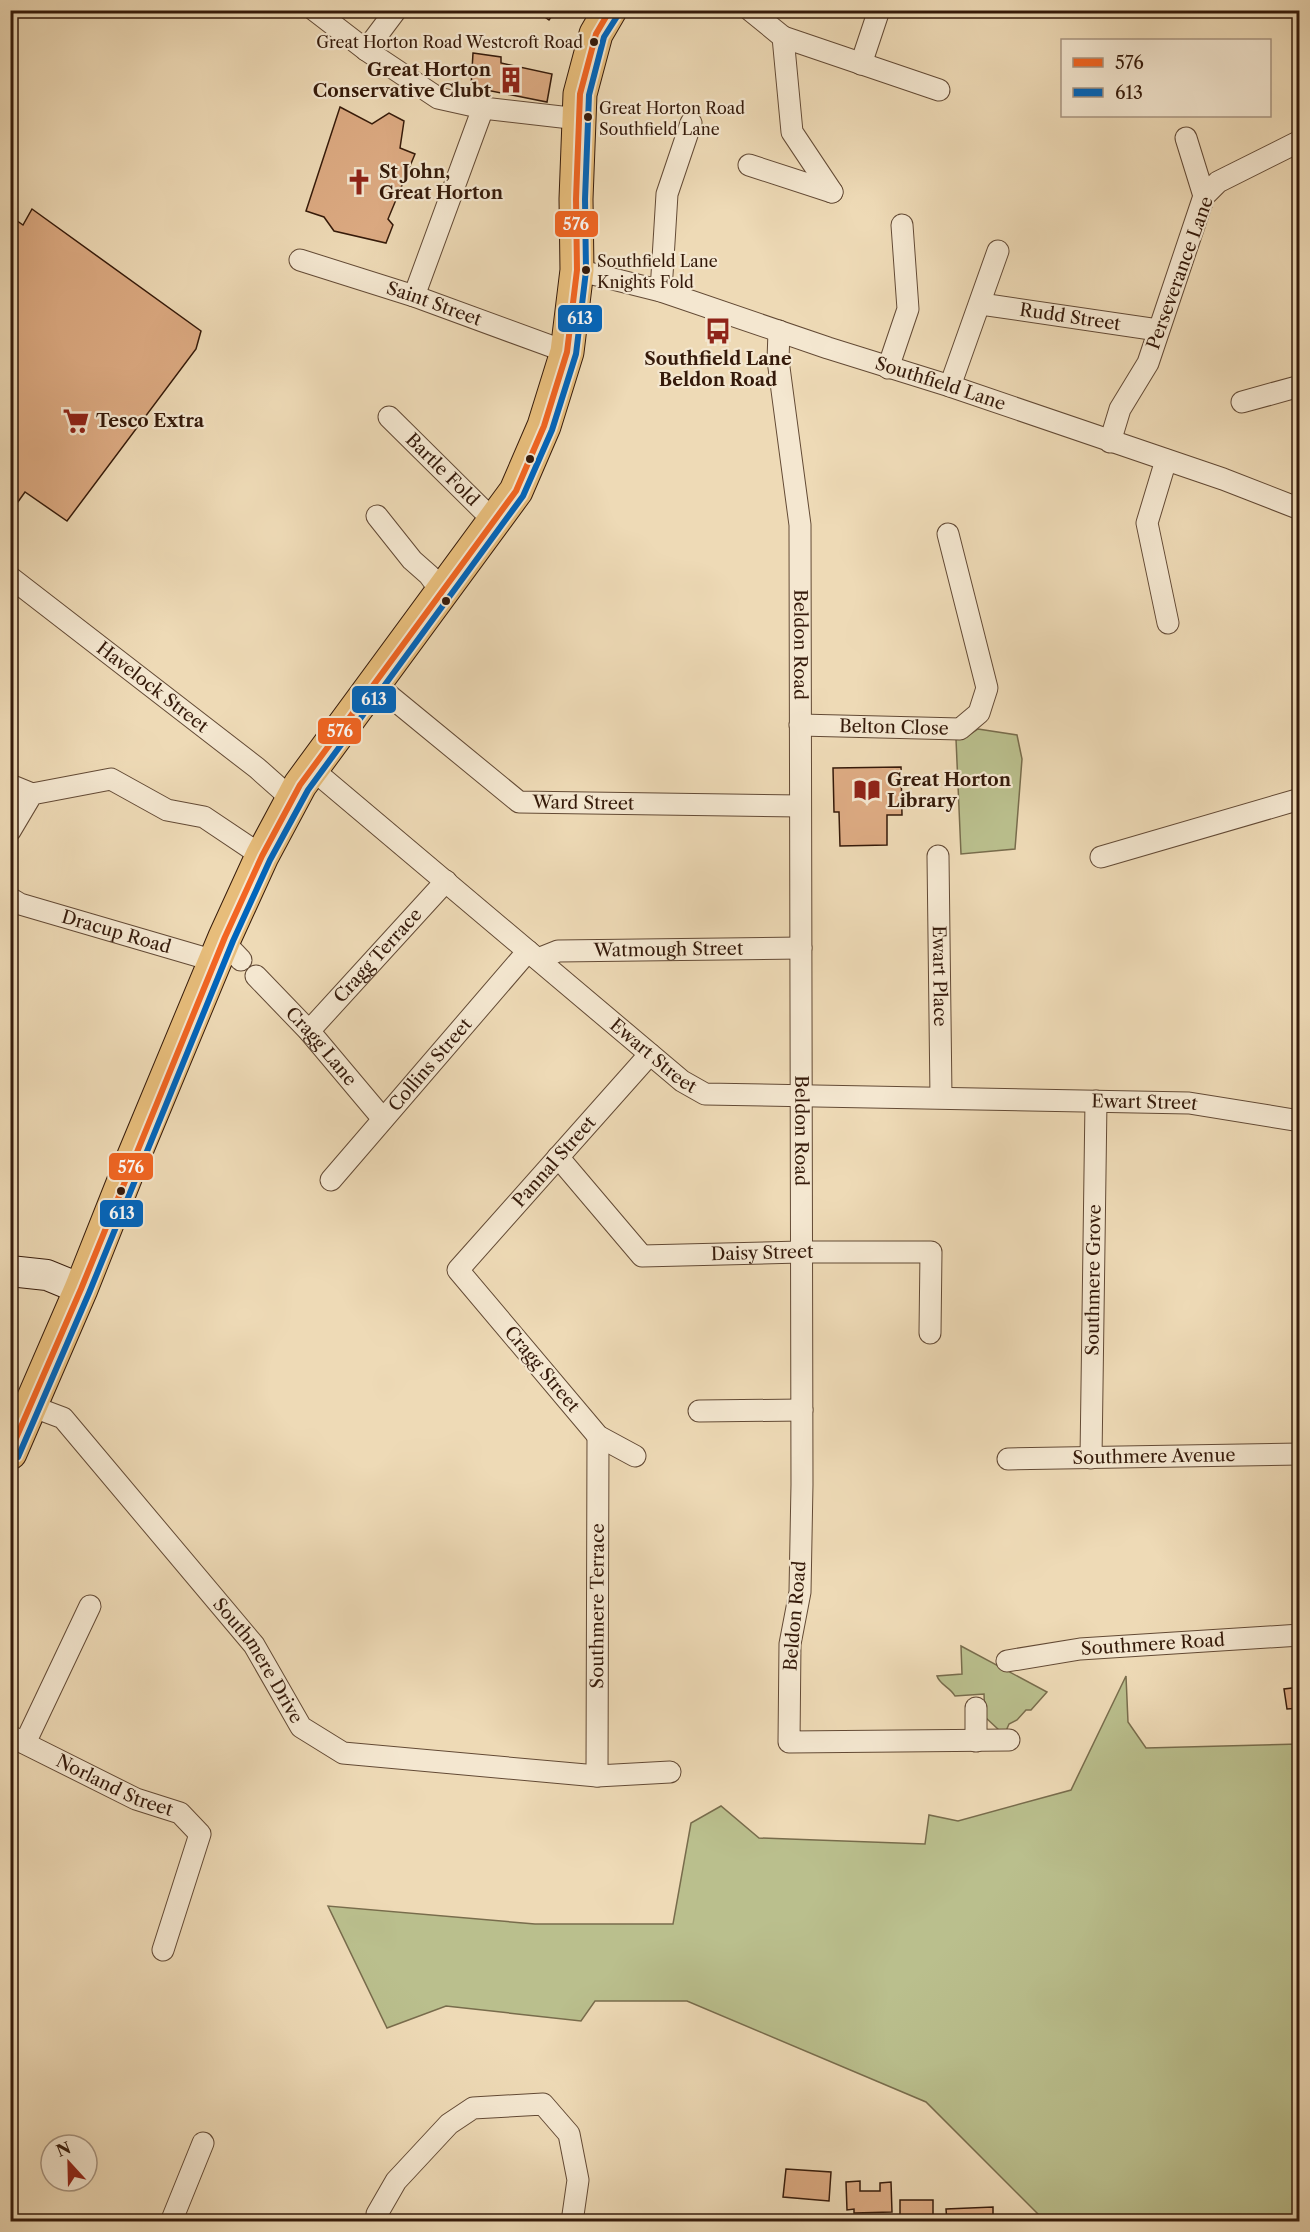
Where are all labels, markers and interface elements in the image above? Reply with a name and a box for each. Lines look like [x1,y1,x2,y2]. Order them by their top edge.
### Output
place label: Great Horton Road Westcroft Road [316,32,583,52]
marker: Great Horton Road Westcroft Road [588,36,600,48]
legend [1061,39,1271,117]
text: 576 [1115,52,1144,74]
place label: Great Horton Conservative Clubt [313,59,492,102]
building icon: Great Horton Conservative Clubt [496,65,526,95]
text: 613 [1115,82,1143,104]
place label: Great Horton Road Southfield Lane [599,98,745,139]
marker: Great Horton Road Southfield Lane [582,111,594,123]
place label: St John, Great Horton [379,161,504,204]
church icon: St John, Great Horton [344,167,374,197]
street label: Perseverance Lane [1142,193,1218,353]
line badge: 576 [554,210,599,238]
text: 576 [563,214,590,234]
place label: Southfield Lane Knights Fold [597,251,718,292]
marker: Southfield Lane Knights Fold [580,264,592,276]
street label: Saint Street [384,277,485,331]
street label: Rudd Street [1018,299,1123,335]
line badge: 613 [557,304,603,333]
text: 613 [567,308,593,328]
bus stop icon: Southfield Lane Beldon Road [703,316,733,346]
place label: Southfield Lane Beldon Road [644,348,792,391]
street label: Southfield Lane [872,352,1009,415]
supermarket icon: Tesco Extra [61,406,91,436]
place label: Tesco Extra [96,410,205,432]
street label: Bartle Fold [401,429,484,511]
unlabelled marker [524,453,536,465]
street label: Beldon Road [789,589,811,700]
unlabelled marker [440,595,452,607]
street label: Havelock Street [92,637,213,738]
line badge: 613 [351,685,397,714]
text: 613 [361,689,387,709]
street label: Belton Close [839,715,949,740]
line badge: 576 [317,717,362,745]
text: 576 [327,721,354,741]
place label: Great Horton Library [887,769,1012,812]
library icon: Great Horton Library [852,775,882,805]
street label: Ward Street [531,791,635,815]
street label: Cragg Terrace [329,904,426,1007]
street label: Dracup Road [59,906,173,959]
street label: Ewart Place [928,925,951,1027]
street label: Watmough Street [593,938,744,962]
street label: Cragg Lane [281,1002,361,1090]
street label: Collins Street [384,1013,477,1116]
street label: Ewart Street [605,1014,701,1098]
street label: Beldon Road [790,1075,812,1186]
street label: Ewart Street [1091,1090,1200,1115]
street label: Pannal Street [508,1111,601,1212]
line badge: 576 [108,1152,154,1181]
text: 576 [118,1157,145,1177]
unlabelled marker [115,1185,127,1197]
line badge: 613 [99,1199,144,1228]
text: 613 [109,1203,135,1223]
street label: Southmere Grove [1081,1204,1106,1356]
street label: Daisy Street [711,1241,814,1265]
street label: Cragg Street [500,1321,585,1417]
street label: Southmere Avenue [1072,1444,1236,1469]
street label: Southmere Terrace [586,1523,609,1689]
street label: Beldon Road [779,1560,811,1672]
street label: Southmere Drive [208,1593,308,1727]
street label: Southmere Road [1080,1629,1226,1660]
street label: Norland Street [52,1750,176,1821]
north arrow [39,2133,99,2193]
text: N [53,2137,74,2161]

